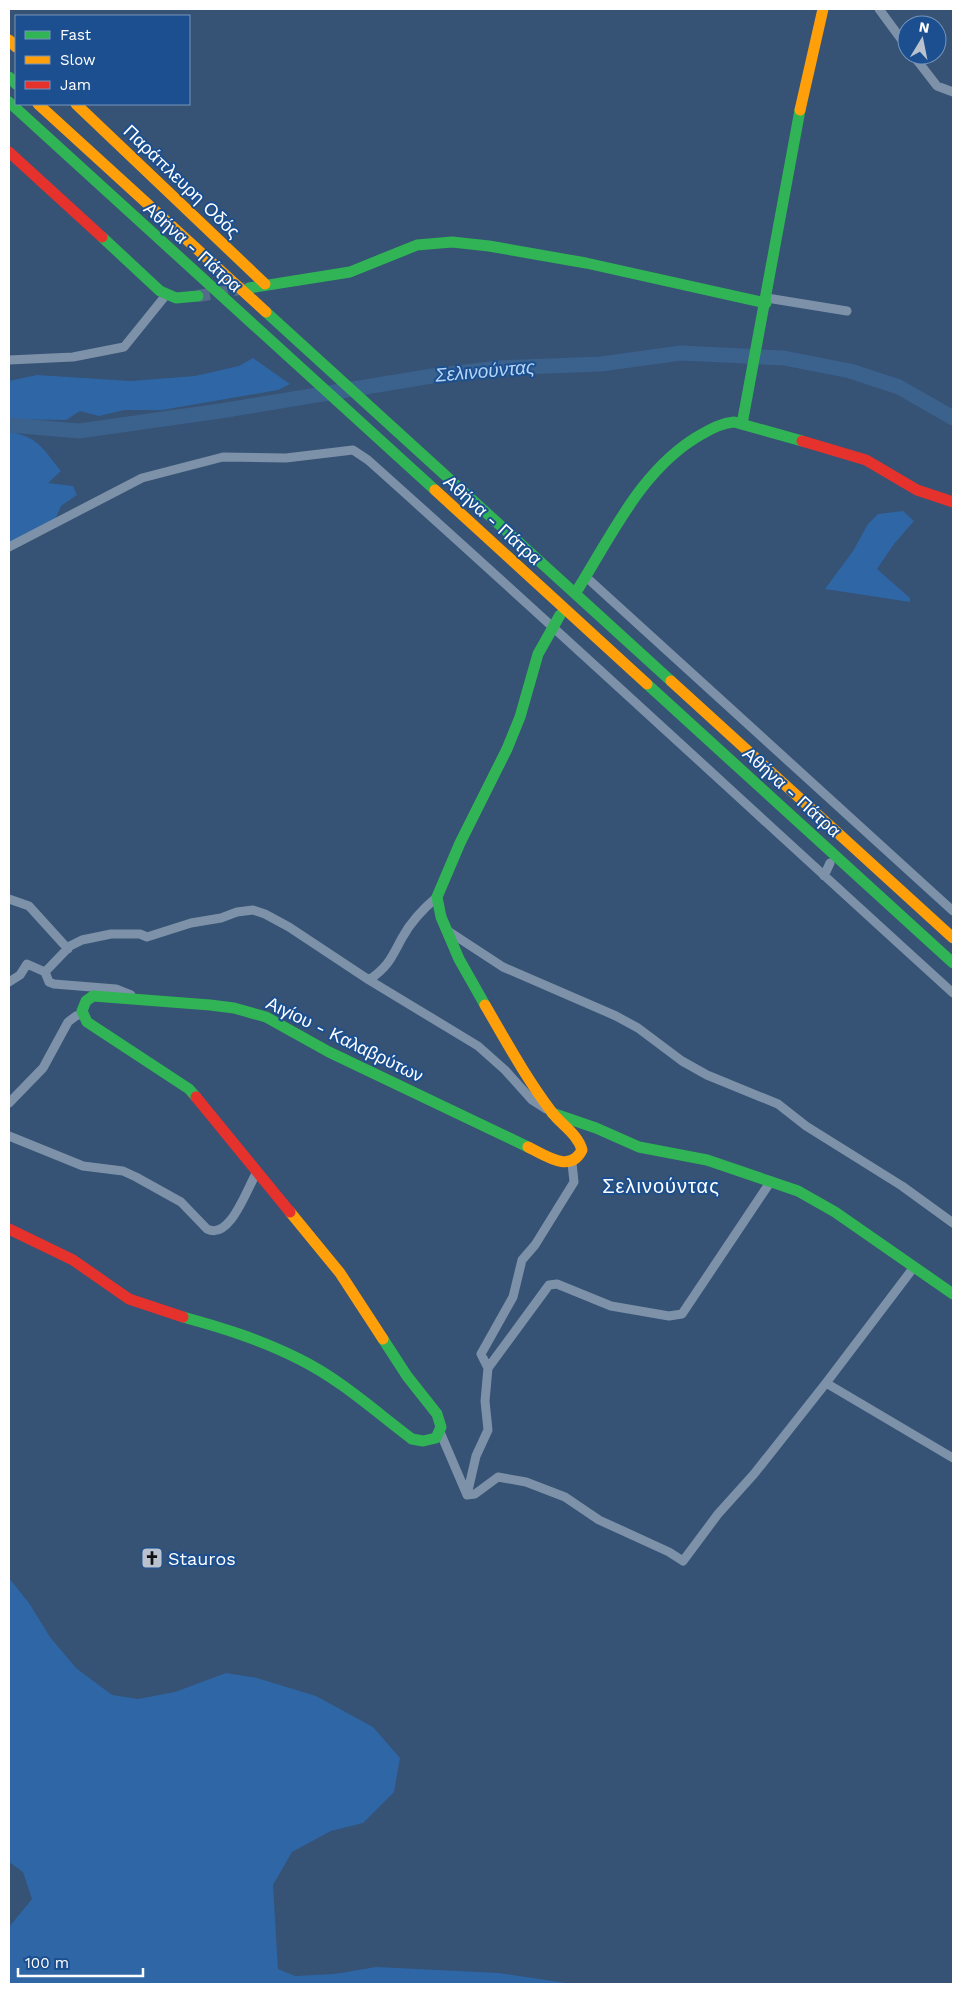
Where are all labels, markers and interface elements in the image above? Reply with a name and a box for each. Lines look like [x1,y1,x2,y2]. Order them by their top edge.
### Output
legend [15,15,190,105]
north arrow [897,15,947,65]
text: N [918,18,931,36]
text: Fast [60,26,92,44]
text: Slow [60,51,96,69]
text: Jam [60,76,91,94]
street label: Παράπλευρη Οδός [120,120,245,242]
street label: Αθήνα - Πάτρα [140,198,246,296]
water label: Σελινούντας [433,355,537,387]
street label: Αθήνα - Πάτρα [440,471,546,569]
street label: Αθήνα - Πάτρα [739,743,845,841]
street label: Αιγίου - Καλαβρύτων [263,992,427,1086]
district label: Σελινούντας [602,1174,720,1198]
church icon: Stauros [140,1546,164,1570]
place label: Stauros [168,1548,236,1569]
scale bar [18,1946,142,1978]
text: 100 m [25,1954,69,1972]

